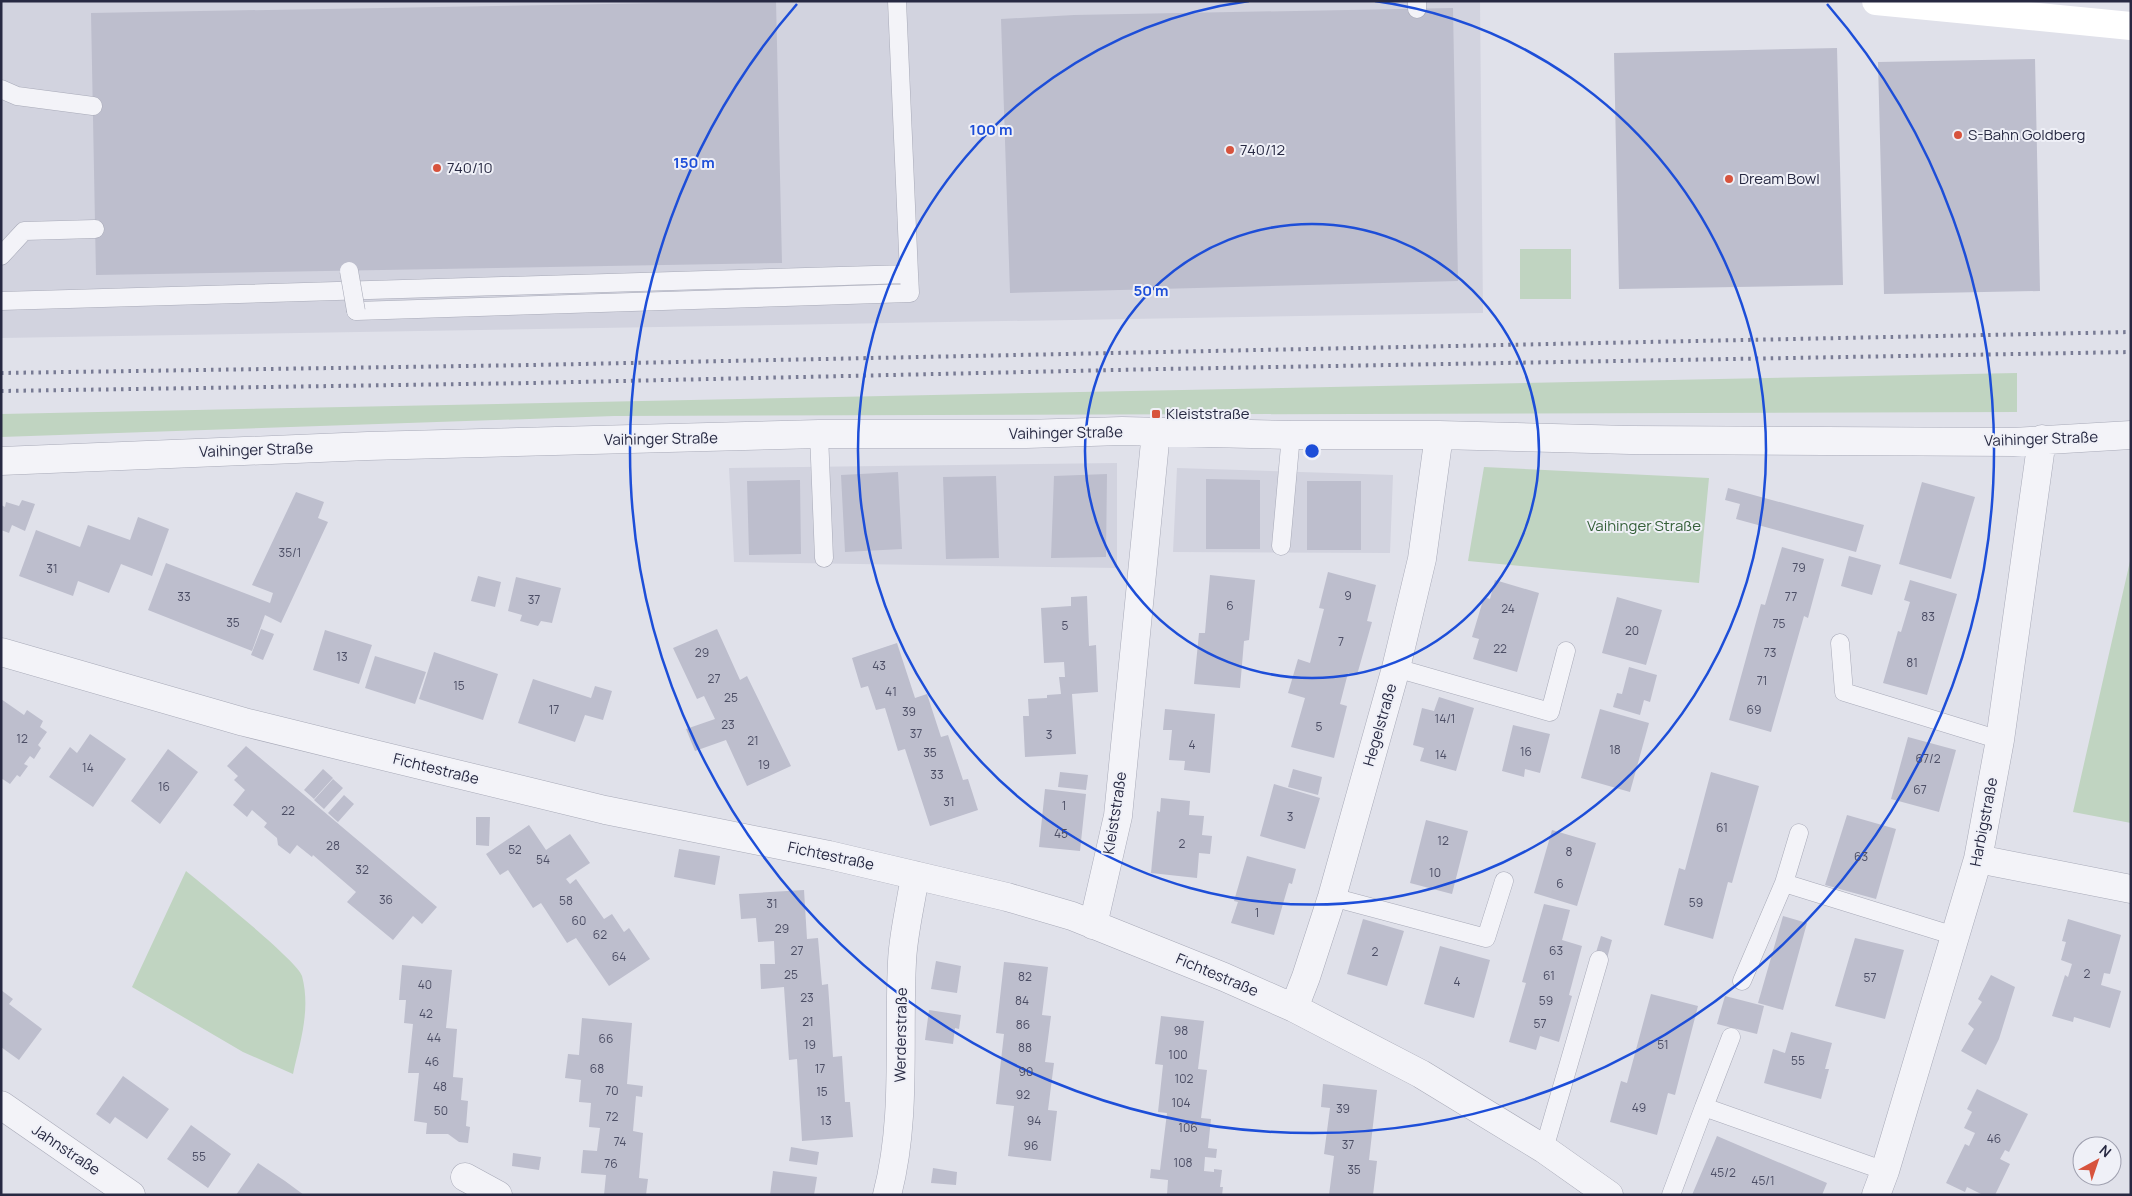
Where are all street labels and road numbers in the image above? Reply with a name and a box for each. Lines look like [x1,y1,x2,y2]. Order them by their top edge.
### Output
street label: Vaihinger Straße [1009,421,1123,444]
street label: Vaihinger Straße [1984,426,2099,451]
street label: Vaihinger Straße [604,427,718,450]
street label: Vaihinger Straße [199,437,314,462]
street label: Hegelstraße [1358,681,1401,769]
street label: Fichtestraße [391,748,481,789]
street label: Kleiststraße [1098,770,1131,856]
street label: Harbigstraße [1965,775,2002,868]
street label: Fichtestraße [786,836,876,875]
street label: Fichtestraße [1173,948,1262,1001]
street label: Werderstraße [889,987,912,1083]
street label: Jahnstraße [28,1119,105,1180]

